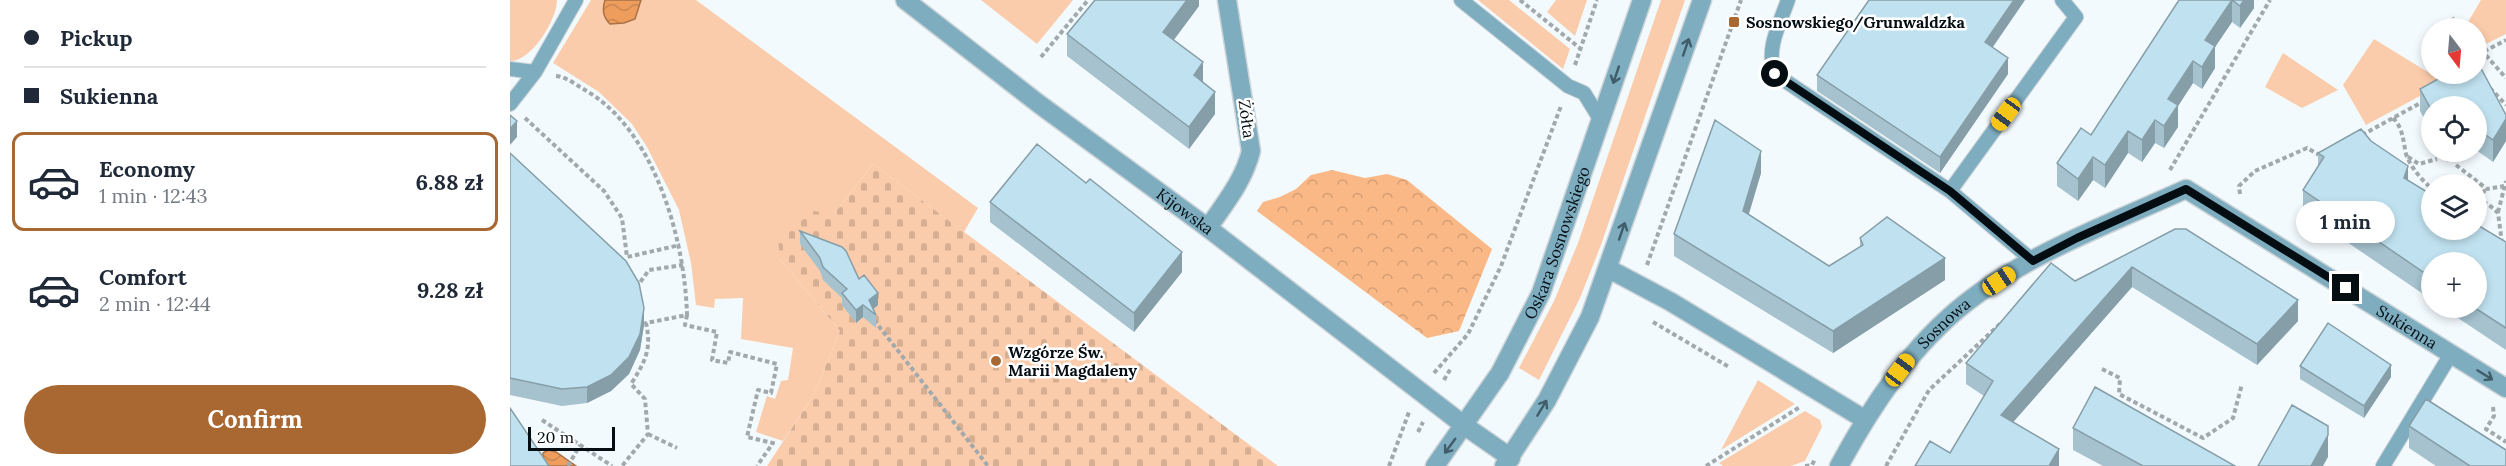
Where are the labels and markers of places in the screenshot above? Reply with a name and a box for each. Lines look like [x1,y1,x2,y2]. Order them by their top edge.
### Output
place label: Sosnowskiego/Grunwaldzka [1746,12,1965,33]
marker: Sosnowskiego/Grunwaldzka [1727,15,1741,29]
place label: Wzgórze Św. Marii Magdaleny [1008,342,1137,380]
marker: Wzgórze Św. Marii Magdaleny [989,354,1003,368]

